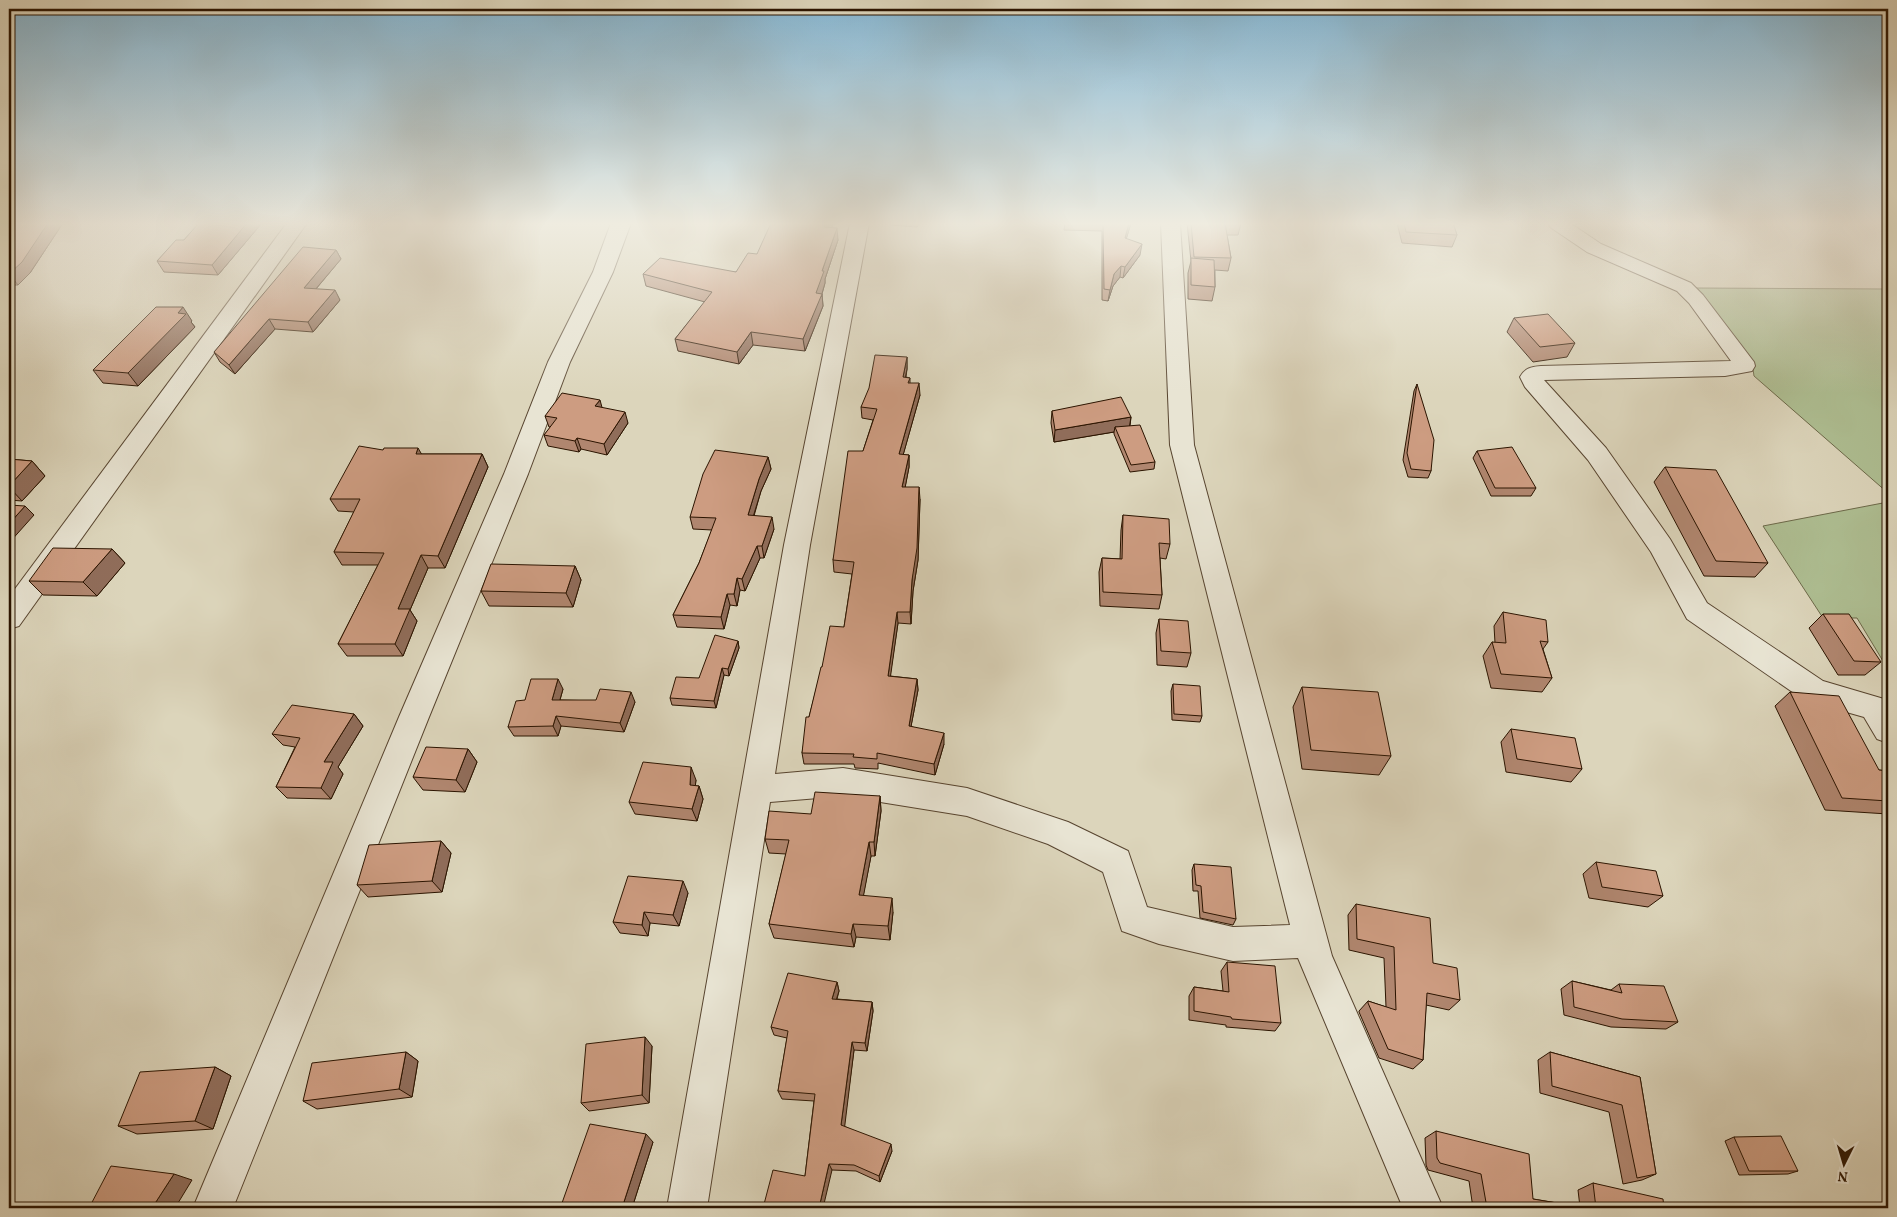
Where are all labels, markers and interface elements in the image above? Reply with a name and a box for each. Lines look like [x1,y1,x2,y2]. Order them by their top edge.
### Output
north arrow [1820,1140,1870,1190]
text: N [1837,1166,1849,1185]

